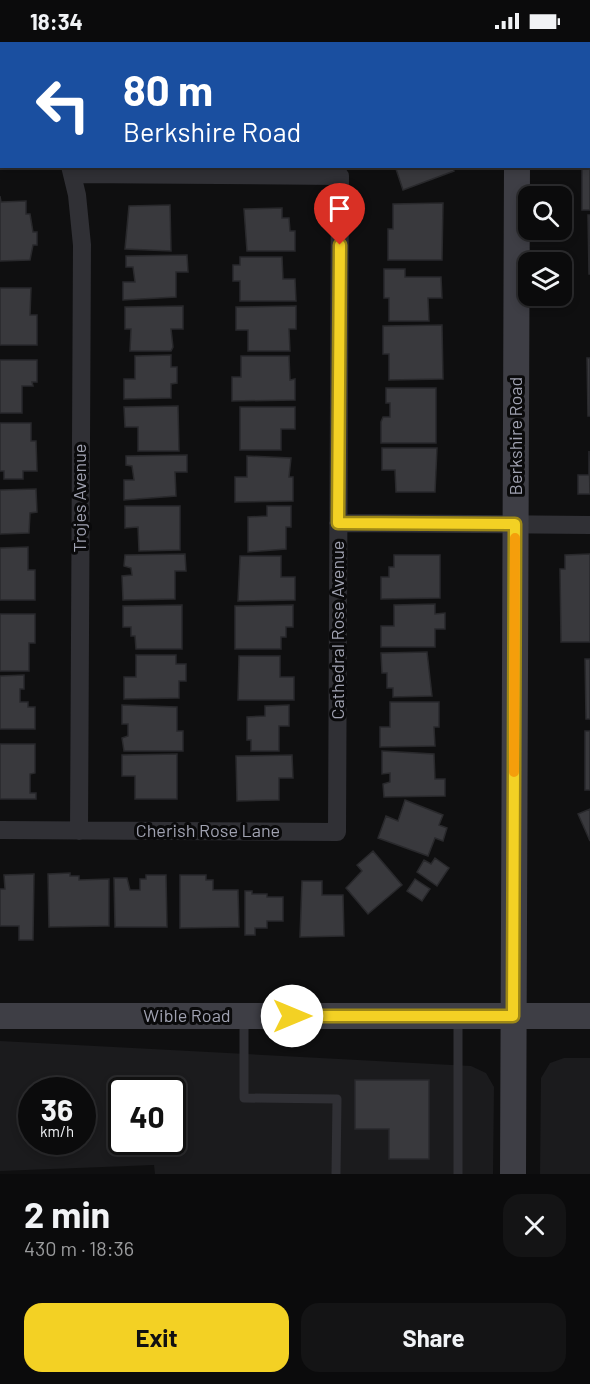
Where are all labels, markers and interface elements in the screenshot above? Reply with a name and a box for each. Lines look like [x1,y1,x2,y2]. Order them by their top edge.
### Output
text: 18:34 [30,8,83,34]
text: 80 m [123,64,213,114]
icon: left [24,66,102,144]
text: Berkshire Road [123,115,301,147]
pin [314,183,365,245]
map controls [518,186,572,306]
button: search [518,186,572,240]
icon: arrive [323,192,356,225]
button: layers [518,252,572,306]
street label: Berkshire Road [504,377,526,495]
street label: Trojes Avenue [68,444,90,552]
street label: Cathedral Rose Avenue [326,541,348,719]
street label: Cherish Rose Lane [136,819,280,841]
position arrow [260,984,324,1048]
street label: Wible Road [143,1004,231,1026]
speed limit sign: 40 [108,1077,186,1155]
text: 36 [41,1091,73,1127]
text: km/h [40,1122,74,1140]
text: 2 min [24,1192,110,1235]
button: close [503,1194,566,1257]
text: 430 m · 18:36 [24,1236,134,1260]
button: Exit [24,1303,289,1372]
button: Share [301,1303,566,1372]

